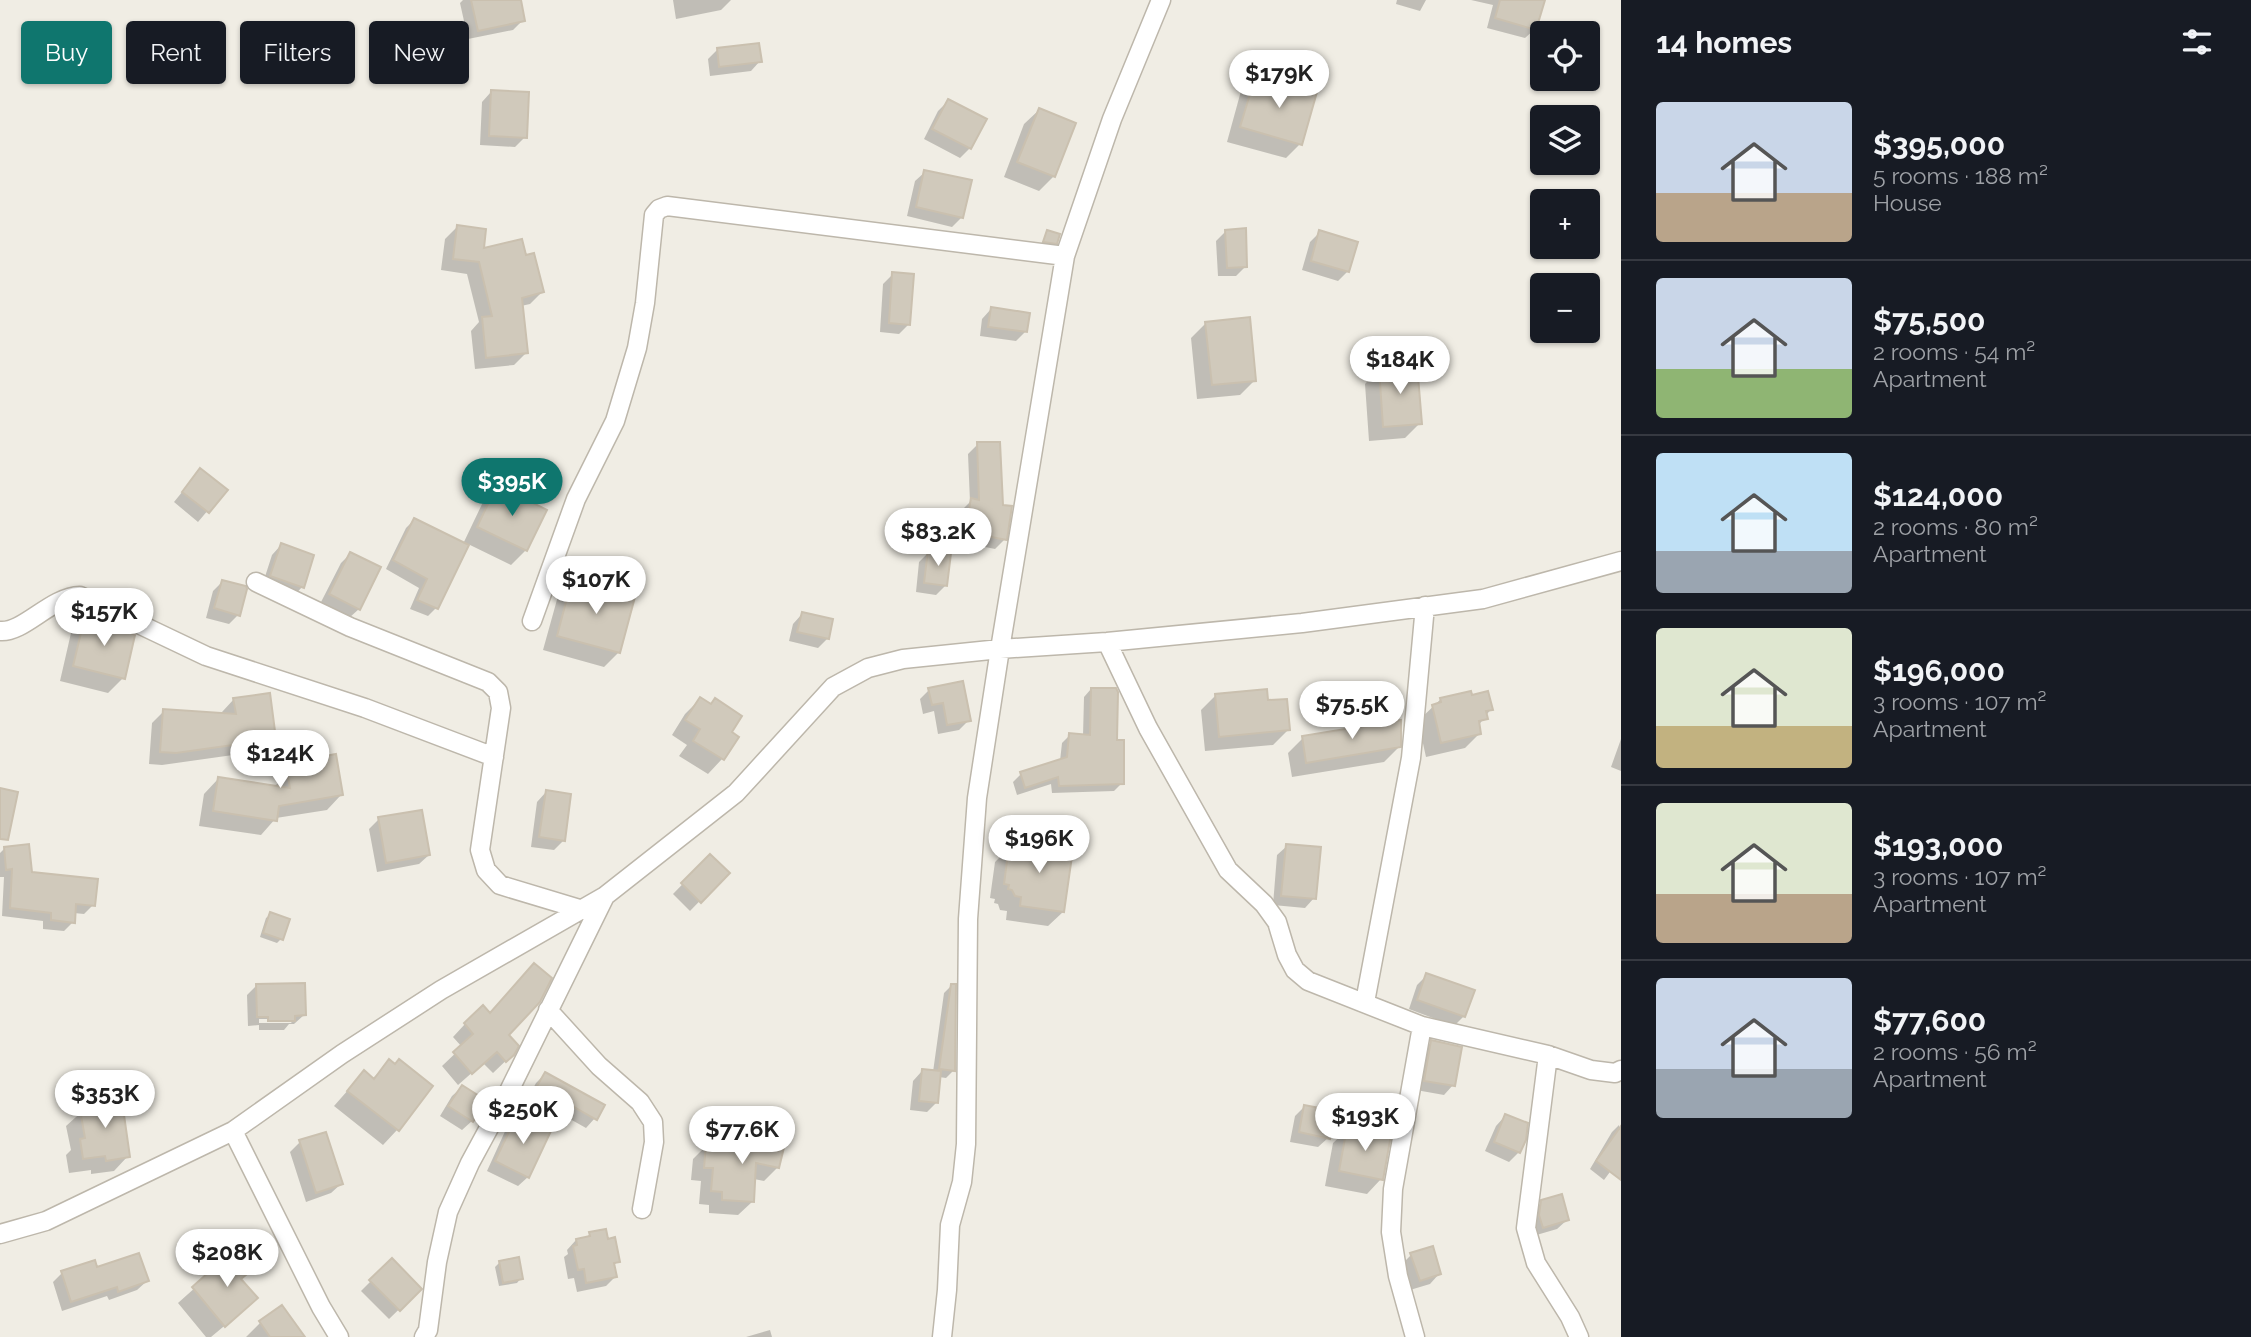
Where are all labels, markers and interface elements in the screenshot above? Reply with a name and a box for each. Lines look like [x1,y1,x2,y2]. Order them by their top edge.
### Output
chip: Buy [21,21,112,84]
chip: Rent [126,21,226,84]
chip: Filters [240,21,355,84]
chip: New [369,21,469,84]
map controls [1530,21,1600,343]
button: locate [1530,21,1600,91]
icon: filters [2178,23,2216,61]
text: 14 homes [1656,25,1792,60]
pin: $179K [1230,50,1328,110]
text: $179K [1245,59,1313,86]
button: layers [1530,105,1600,175]
text: $395,000 [1873,127,2005,162]
icon: home [1712,130,1796,214]
text: 5 rooms · 188 m² [1873,162,2048,189]
button: + [1530,189,1600,259]
text: House [1873,189,1942,216]
button: − [1530,273,1600,343]
text: $75,500 [1873,303,1985,338]
icon: home [1712,306,1796,390]
pin: $184K [1351,336,1449,396]
text: 2 rooms · 54 m² [1873,338,2035,365]
text: $184K [1366,345,1434,372]
text: Apartment [1873,365,1987,392]
pin: $395K [463,458,561,518]
text: $395K [478,467,546,494]
text: $124,000 [1873,478,2003,513]
icon: home [1712,481,1796,565]
pin: $83.2K [881,508,995,568]
text: 2 rooms · 80 m² [1873,513,2038,540]
text: $83.2K [901,517,975,544]
text: Apartment [1873,540,1987,567]
pin: $107K [547,556,645,616]
text: $107K [562,565,630,592]
pin: $157K [55,588,153,648]
text: $157K [71,597,137,624]
text: $196,000 [1873,653,2005,688]
icon: home [1712,656,1796,740]
pin: $75.5K [1295,682,1409,741]
text: 3 rooms · 107 m² [1873,688,2047,715]
text: $75.5K [1315,690,1389,717]
text: Apartment [1873,715,1987,742]
pin: $124K [231,730,329,790]
text: $124K [246,739,314,766]
pin: $196K [990,816,1088,875]
text: $196K [1005,824,1073,851]
text: $193,000 [1873,828,2003,863]
icon: home [1712,831,1796,915]
text: 3 rooms · 107 m² [1873,863,2047,890]
text: Apartment [1873,890,1987,917]
text: $77,600 [1873,1003,1986,1038]
icon: home [1712,1006,1796,1090]
text: 2 rooms · 56 m² [1873,1038,2037,1065]
text: Apartment [1873,1065,1987,1092]
pin: $353K [56,1070,154,1130]
text: $353K [71,1079,139,1106]
pin: $250K [474,1086,572,1146]
pin: $193K [1316,1094,1414,1153]
text: $250K [488,1095,558,1122]
text: $193K [1331,1102,1399,1129]
pin: $77.6K [685,1106,799,1166]
text: $77.6K [705,1115,779,1142]
pin: $208K [178,1230,276,1289]
text: $208K [192,1238,262,1265]

